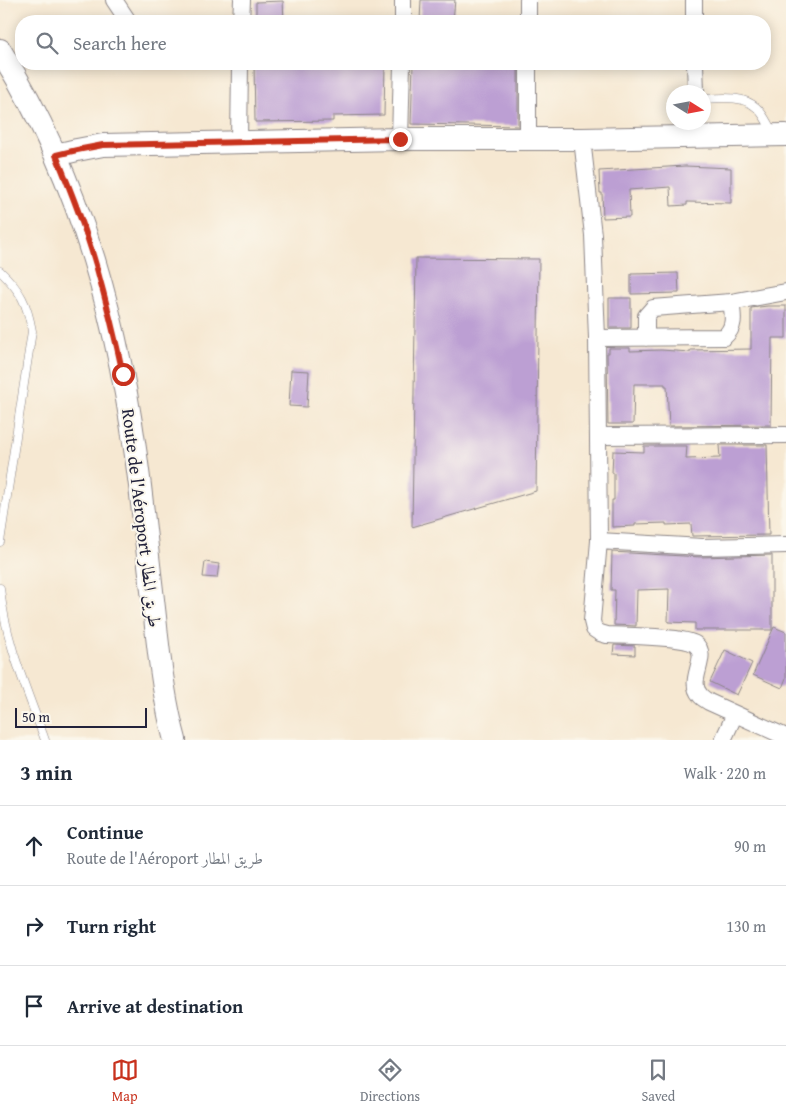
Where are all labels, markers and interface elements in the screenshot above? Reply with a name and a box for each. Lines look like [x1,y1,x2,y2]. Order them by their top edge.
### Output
search box [15,15,771,70]
icon: search [33,29,61,57]
text: Search here [73,29,167,57]
north arrow [666,85,711,130]
route end [389,128,412,151]
route start [112,363,135,386]
street label: Route de l'Aéroport طريق المطار [115,407,169,629]
scale bar [15,705,148,728]
text: 50 m [22,707,50,727]
text: 3 min [20,757,72,788]
text: Walk · 220 m [683,761,766,785]
text: Continue [67,818,144,846]
icon: ahead [20,832,48,860]
text: 90 m [734,834,766,858]
text: Route de l'Aéroport طريق المطار [67,846,263,870]
icon: right [20,912,48,940]
text: Turn right [67,912,156,940]
text: 130 m [726,914,766,938]
icon: arrive [20,992,48,1020]
text: Arrive at destination [67,992,243,1020]
tab: Map [111,1056,139,1106]
tab: Directions [360,1056,420,1106]
tab: Saved [641,1056,675,1106]

